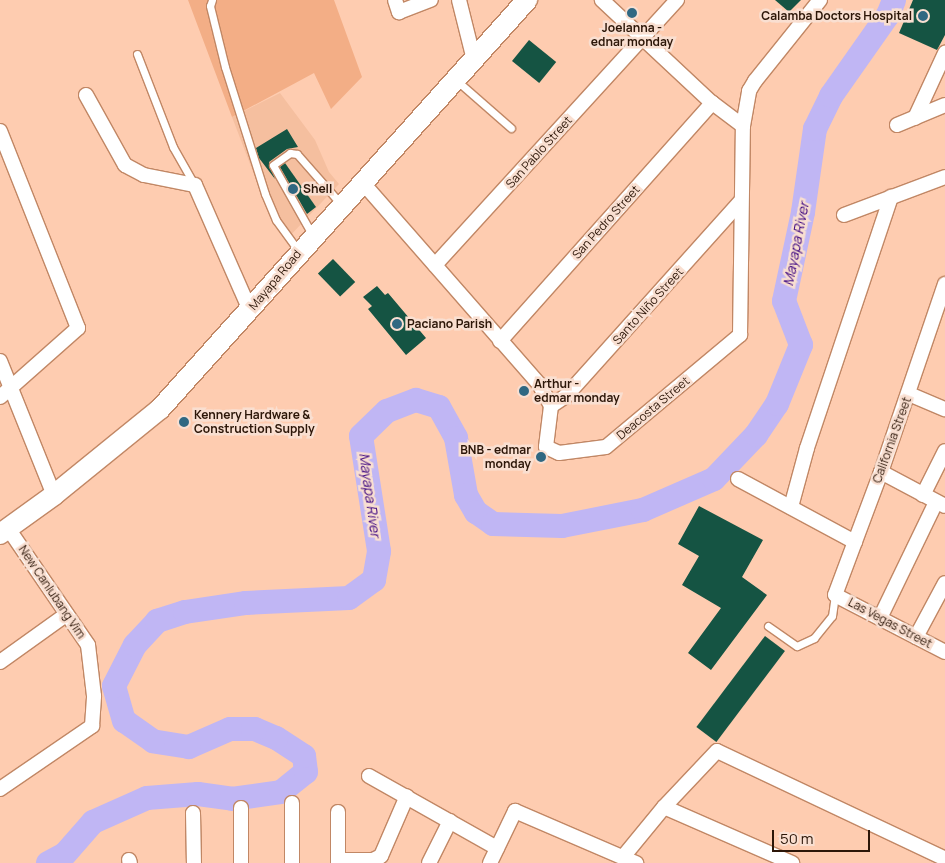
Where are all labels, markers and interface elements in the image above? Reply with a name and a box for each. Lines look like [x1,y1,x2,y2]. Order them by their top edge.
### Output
marker: Joelanna - ednar monday [626,7,638,19]
place label: Calamba Doctors Hospital [761,9,912,23]
marker: Calamba Doctors Hospital [916,9,930,23]
place label: Joelanna - ednar monday [591,21,673,49]
street label: San Pablo Street [503,113,575,191]
place label: Shell [303,182,332,196]
street label: San Pedro Street [569,182,643,262]
marker: Shell [287,183,299,195]
water label: Mayapa River [780,201,812,287]
street label: Mayapa Road [246,247,304,313]
street label: Santo Niño Street [610,265,686,347]
place label: Paciano Parish [407,317,492,331]
marker: Paciano Parish [391,318,403,330]
street label: Deacosta Street [614,373,692,443]
place label: Arthur - edmar monday [534,377,620,405]
marker: Arthur - edmar monday [518,385,530,397]
street label: California Street [870,395,914,485]
place label: Kennery Hardware & Construction Supply [194,408,315,436]
marker: Kennery Hardware & Construction Supply [178,416,190,428]
place label: BNB - edmar monday [460,443,531,471]
marker: BNB - edmar monday [535,451,547,463]
water label: Mayapa River [356,452,384,538]
street label: New Canlubang Vim [15,543,89,641]
street label: Las Vegas Street [846,595,934,651]
scale bar [775,820,872,852]
text: 50 m [780,828,814,849]

